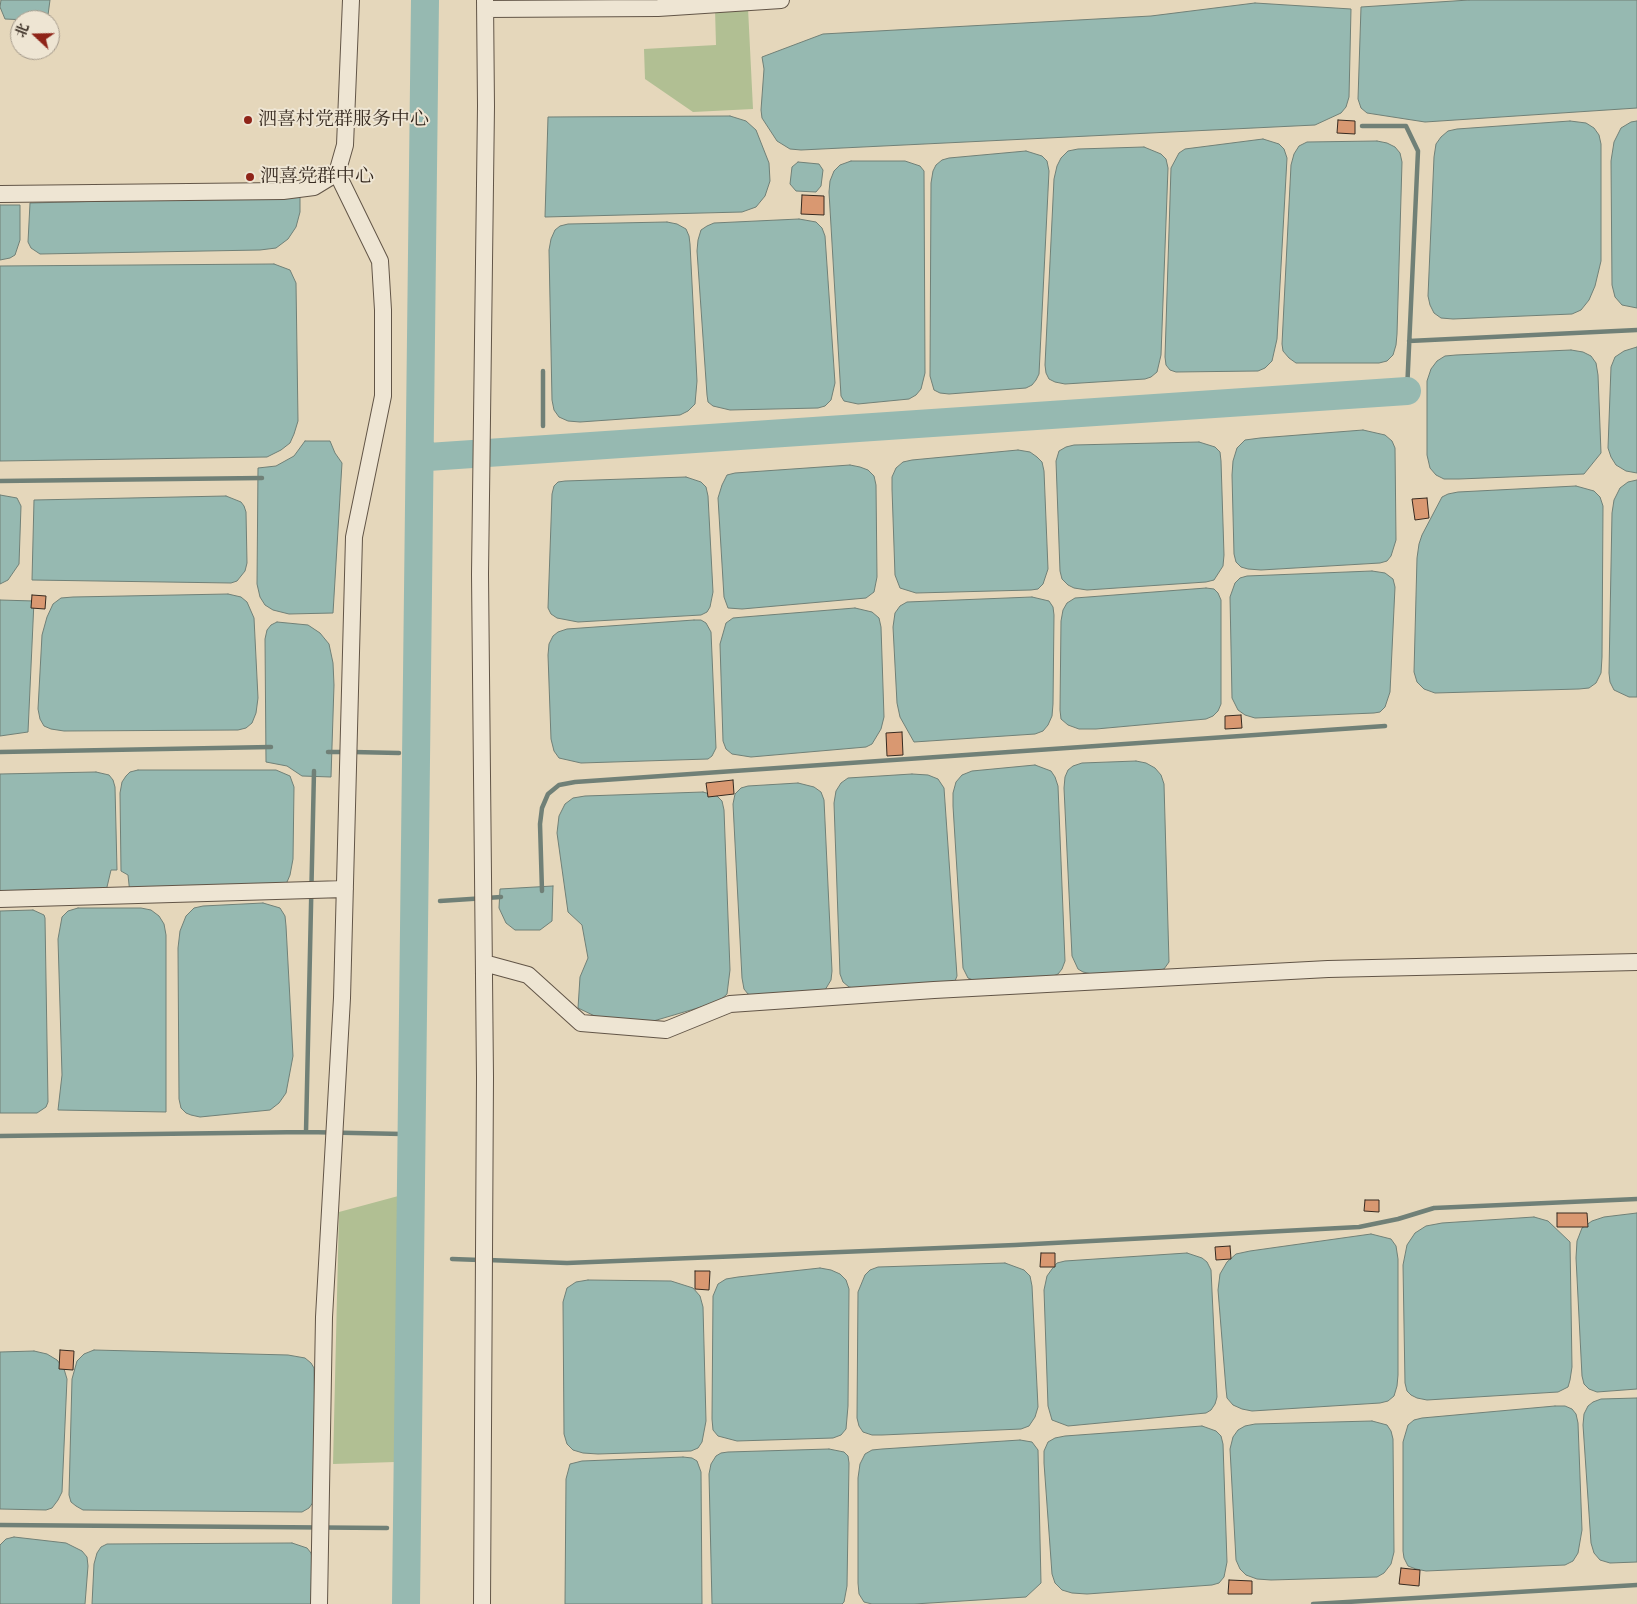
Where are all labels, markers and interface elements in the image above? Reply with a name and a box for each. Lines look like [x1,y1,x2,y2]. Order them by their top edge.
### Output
north arrow [10,10,60,60]
text: 北 [11,20,33,40]
place label: 泗喜村党群服务中心 [258,109,429,131]
marker: 泗喜村党群服务中心 [242,114,254,126]
place label: 泗喜党群中心 [260,166,374,188]
marker: 泗喜党群中心 [244,171,256,183]

